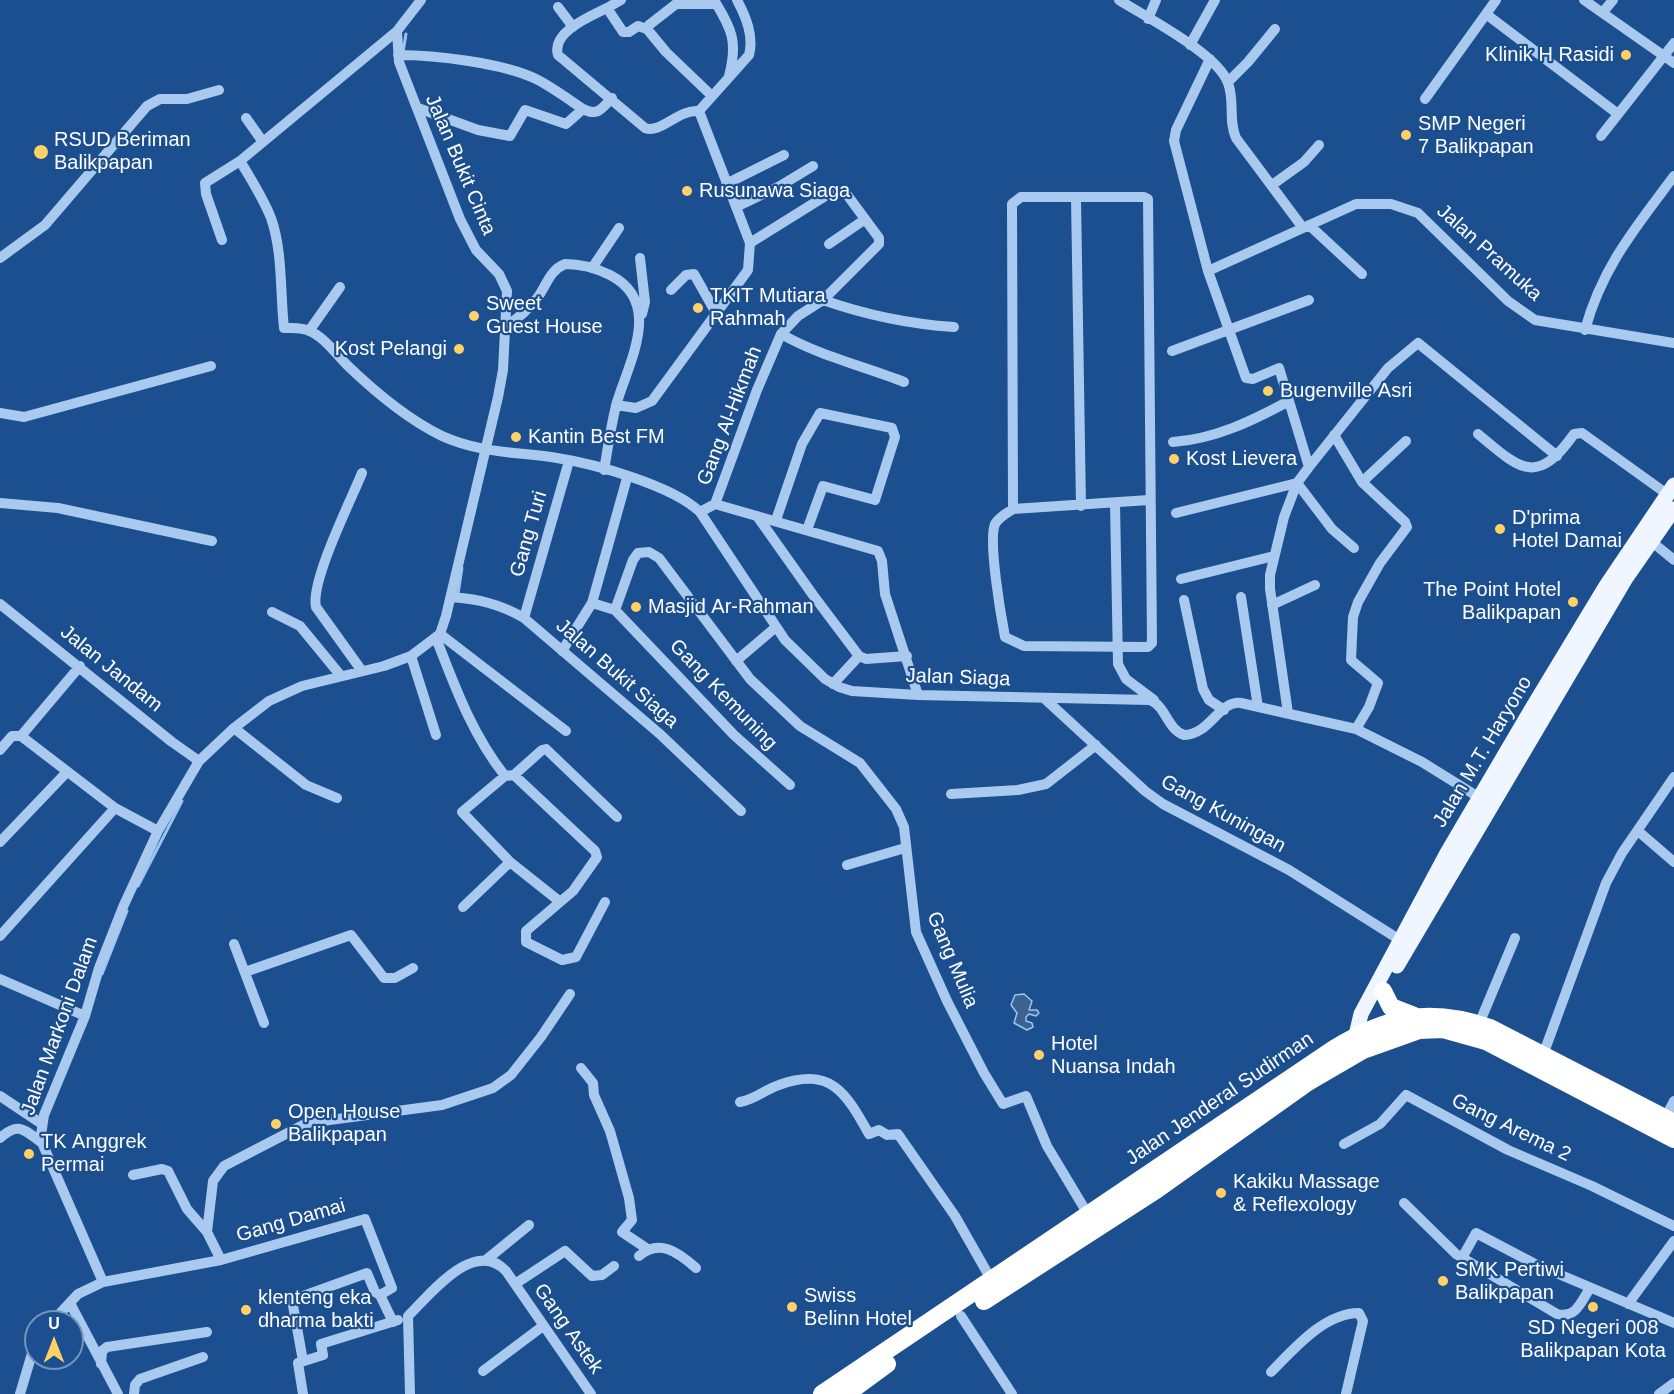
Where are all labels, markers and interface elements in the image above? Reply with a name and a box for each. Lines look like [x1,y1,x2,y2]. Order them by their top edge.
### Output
place label: Klinik H Rasidi [1485,43,1614,67]
marker: Klinik H Rasidi [1619,48,1633,62]
street label: Jalan Bukit Cinta [420,91,500,239]
place label: SMP Negeri 7 Balikpapan [1418,112,1534,159]
place label: RSUD Beriman Balikpapan [54,128,191,175]
marker: SMP Negeri 7 Balikpapan [1399,128,1413,142]
marker: RSUD Beriman Balikpapan [32,143,50,161]
place label: Rusunawa Siaga [699,179,850,203]
marker: Rusunawa Siaga [680,184,694,198]
street label: Jalan Pramuka [1431,199,1547,307]
place label: TKIT Mutiara Rahmah [710,284,826,331]
place label: Sweet Guest House [486,292,603,339]
marker: TKIT Mutiara Rahmah [691,301,705,315]
marker: Sweet Guest House [467,309,481,323]
place label: Kost Pelangi [335,337,447,361]
marker: Kost Pelangi [452,342,466,356]
street label: Gang Al-Hikmah [693,343,767,489]
place label: Bugenville Asri [1280,379,1412,403]
marker: Bugenville Asri [1261,384,1275,398]
place label: Kantin Best FM [528,425,665,449]
marker: Kantin Best FM [509,430,523,444]
place label: Kost Lievera [1186,447,1297,471]
marker: Kost Lievera [1167,452,1181,466]
street label: Gang Turi [505,488,553,580]
place label: D'prima Hotel Damai [1512,506,1622,553]
marker: D'prima Hotel Damai [1493,522,1507,536]
place label: The Point Hotel Balikpapan [1423,578,1561,625]
place label: Masjid Ar-Rahman [648,595,814,619]
marker: The Point Hotel Balikpapan [1566,595,1580,609]
marker: Masjid Ar-Rahman [629,600,643,614]
street label: Jalan Bukit Siaga [551,614,683,734]
street label: Jalan Jandam [55,620,167,718]
street label: Gang Kemuning [664,635,782,755]
street label: Jalan Siaga [905,664,1011,692]
street label: Jalan M.T. Haryono [1428,672,1538,832]
street label: Gang Kuningan [1156,770,1290,858]
street label: Gang Mulia [921,908,983,1012]
street label: Jalan Markoni Dalam [17,934,103,1118]
street label: Jalan Jenderal Sudirman [1122,1027,1318,1171]
place label: Hotel Nuansa Indah [1051,1032,1176,1079]
marker: Hotel Nuansa Indah [1032,1048,1046,1062]
street label: Gang Arema 2 [1447,1089,1575,1167]
place label: Open House Balikpapan [288,1100,400,1147]
marker: Open House Balikpapan [269,1117,283,1131]
place label: TK Anggrek Permai [41,1130,147,1177]
marker: TK Anggrek Permai [22,1147,36,1161]
place label: Kakiku Massage & Reflexology [1233,1170,1380,1217]
marker: Kakiku Massage & Reflexology [1214,1186,1228,1200]
street label: Gang Damai [234,1194,348,1248]
place label: SMK Pertiwi Balikpapan [1455,1258,1564,1305]
marker: SMK Pertiwi Balikpapan [1436,1274,1450,1288]
street label: Gang Astek [528,1279,608,1379]
place label: Swiss Belinn Hotel [804,1284,912,1331]
place label: klenteng eka dharma bakti [258,1286,374,1333]
marker: Swiss Belinn Hotel [785,1300,799,1314]
marker: SD Negeri 008 Balikpapan Kota [1586,1300,1600,1314]
marker: klenteng eka dharma bakti [239,1303,253,1317]
north arrow [24,1310,84,1370]
text: U [48,1315,60,1332]
place label: SD Negeri 008 Balikpapan Kota [1520,1316,1666,1363]

